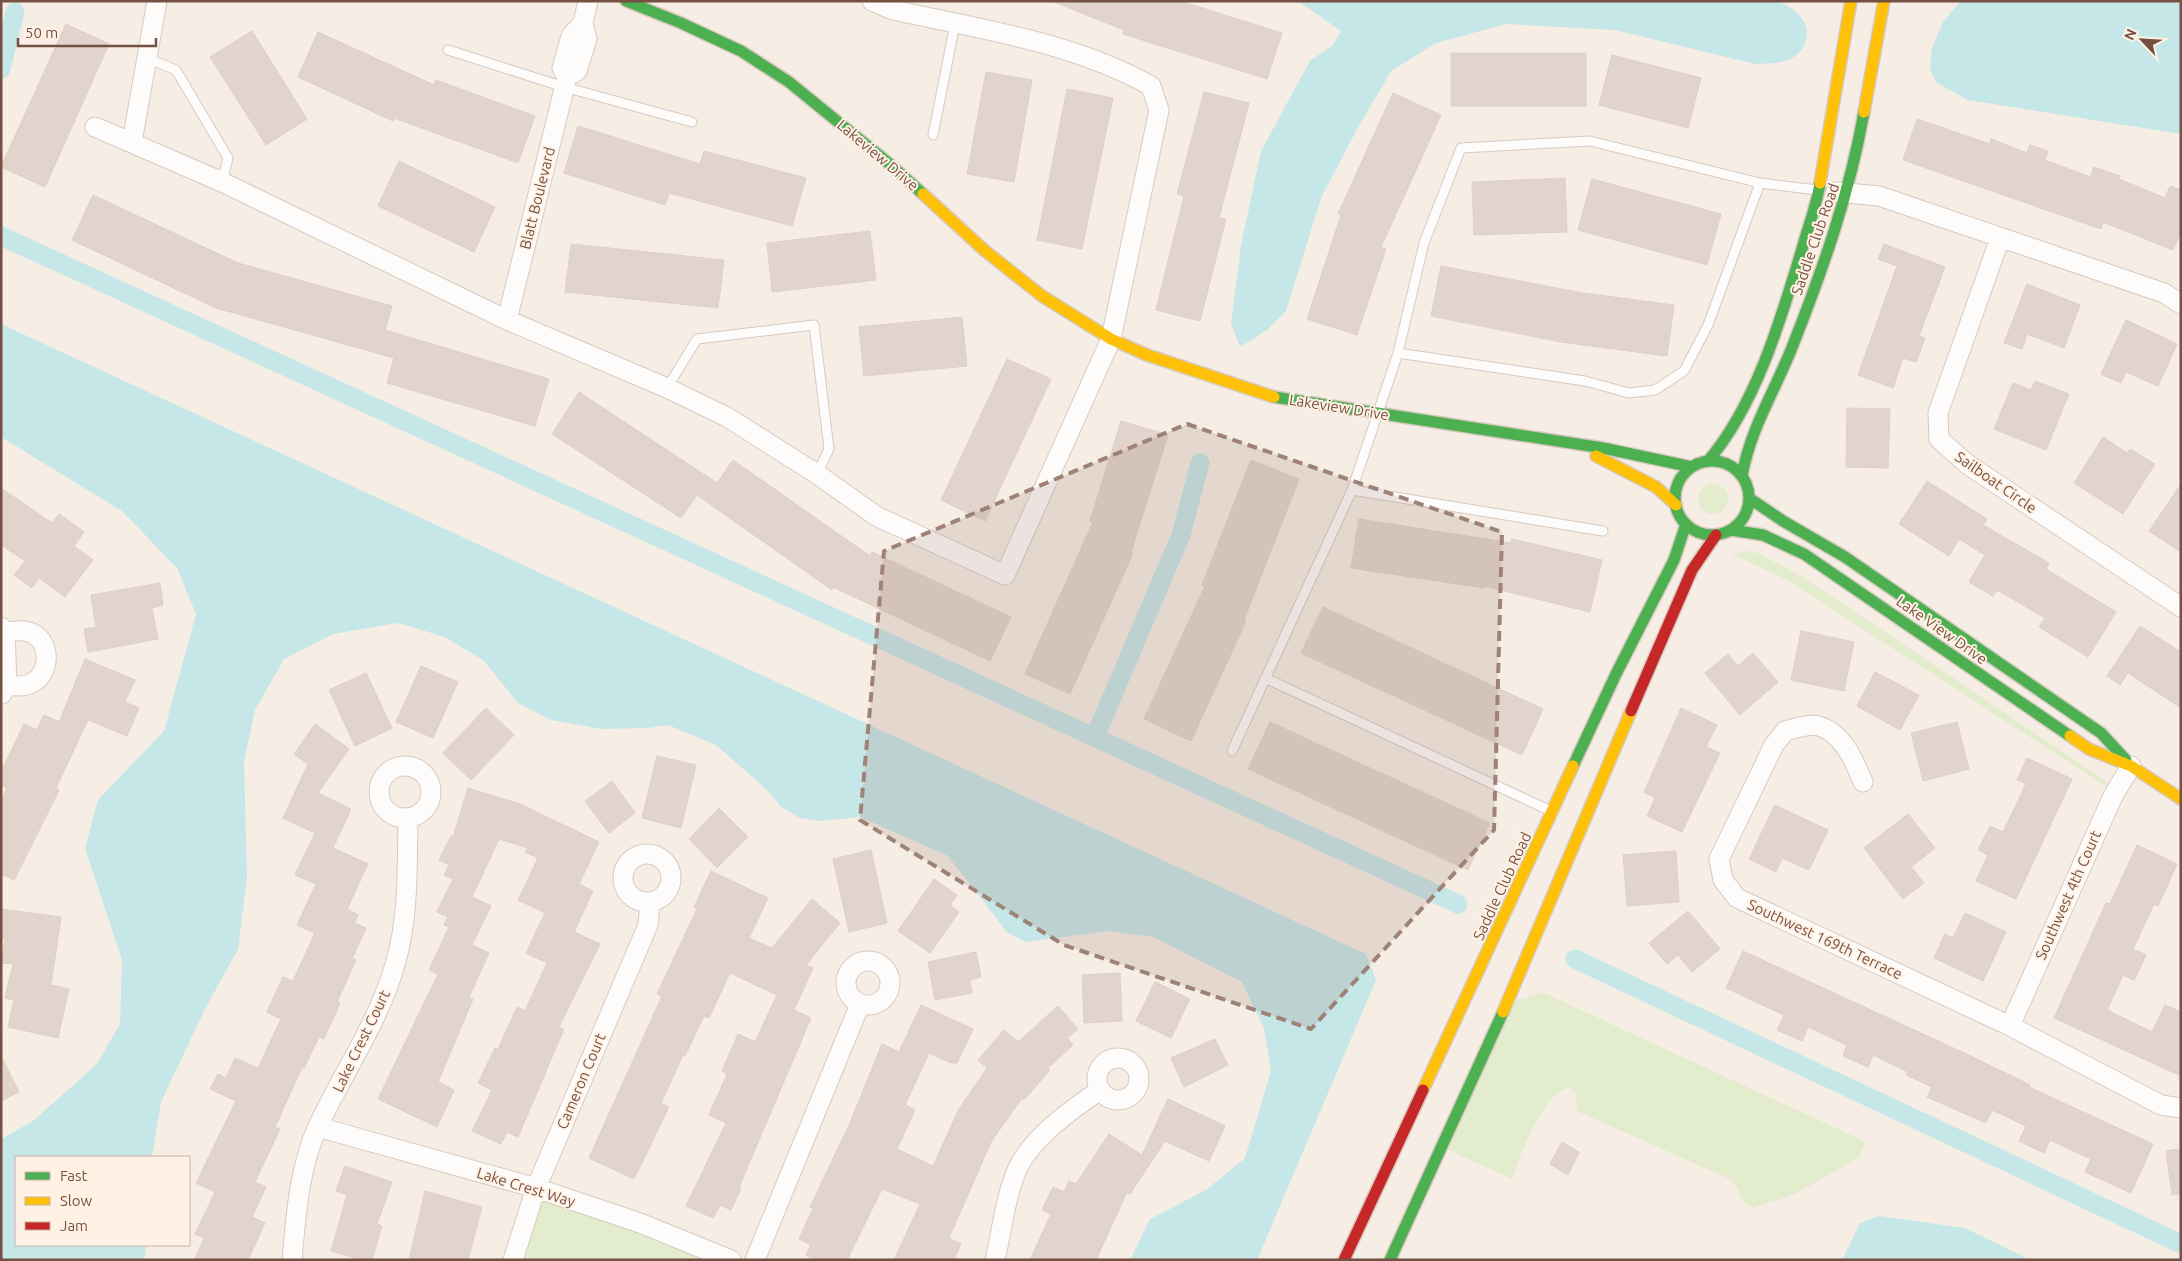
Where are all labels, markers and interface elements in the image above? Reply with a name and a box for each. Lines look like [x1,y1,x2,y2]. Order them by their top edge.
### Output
scale bar [18,15,155,47]
north arrow [2117,15,2167,65]
text: 50 m [25,24,58,41]
text: N [2121,26,2140,43]
street label: Lakeview Drive [834,116,922,194]
street label: Blatt Boulevard [516,145,558,251]
street label: Saddle Club Road [1788,181,1842,297]
street label: Lakeview Drive [1288,391,1390,423]
street label: Sailboat Circle [1952,448,2040,516]
street label: Lake View Drive [1893,592,1991,668]
street label: Southwest 4th Court [2032,828,2104,962]
street label: Saddle Club Road [1470,829,1534,943]
street label: Southwest 169th Terrace [1745,896,1905,982]
street label: Lake Crest Court [329,987,393,1095]
street label: Cameron Court [553,1030,609,1132]
legend [15,1156,190,1246]
street label: Lake Crest Way [475,1164,577,1210]
text: Fast [60,1167,88,1184]
text: Slow [60,1192,93,1209]
text: Jam [60,1217,88,1234]

